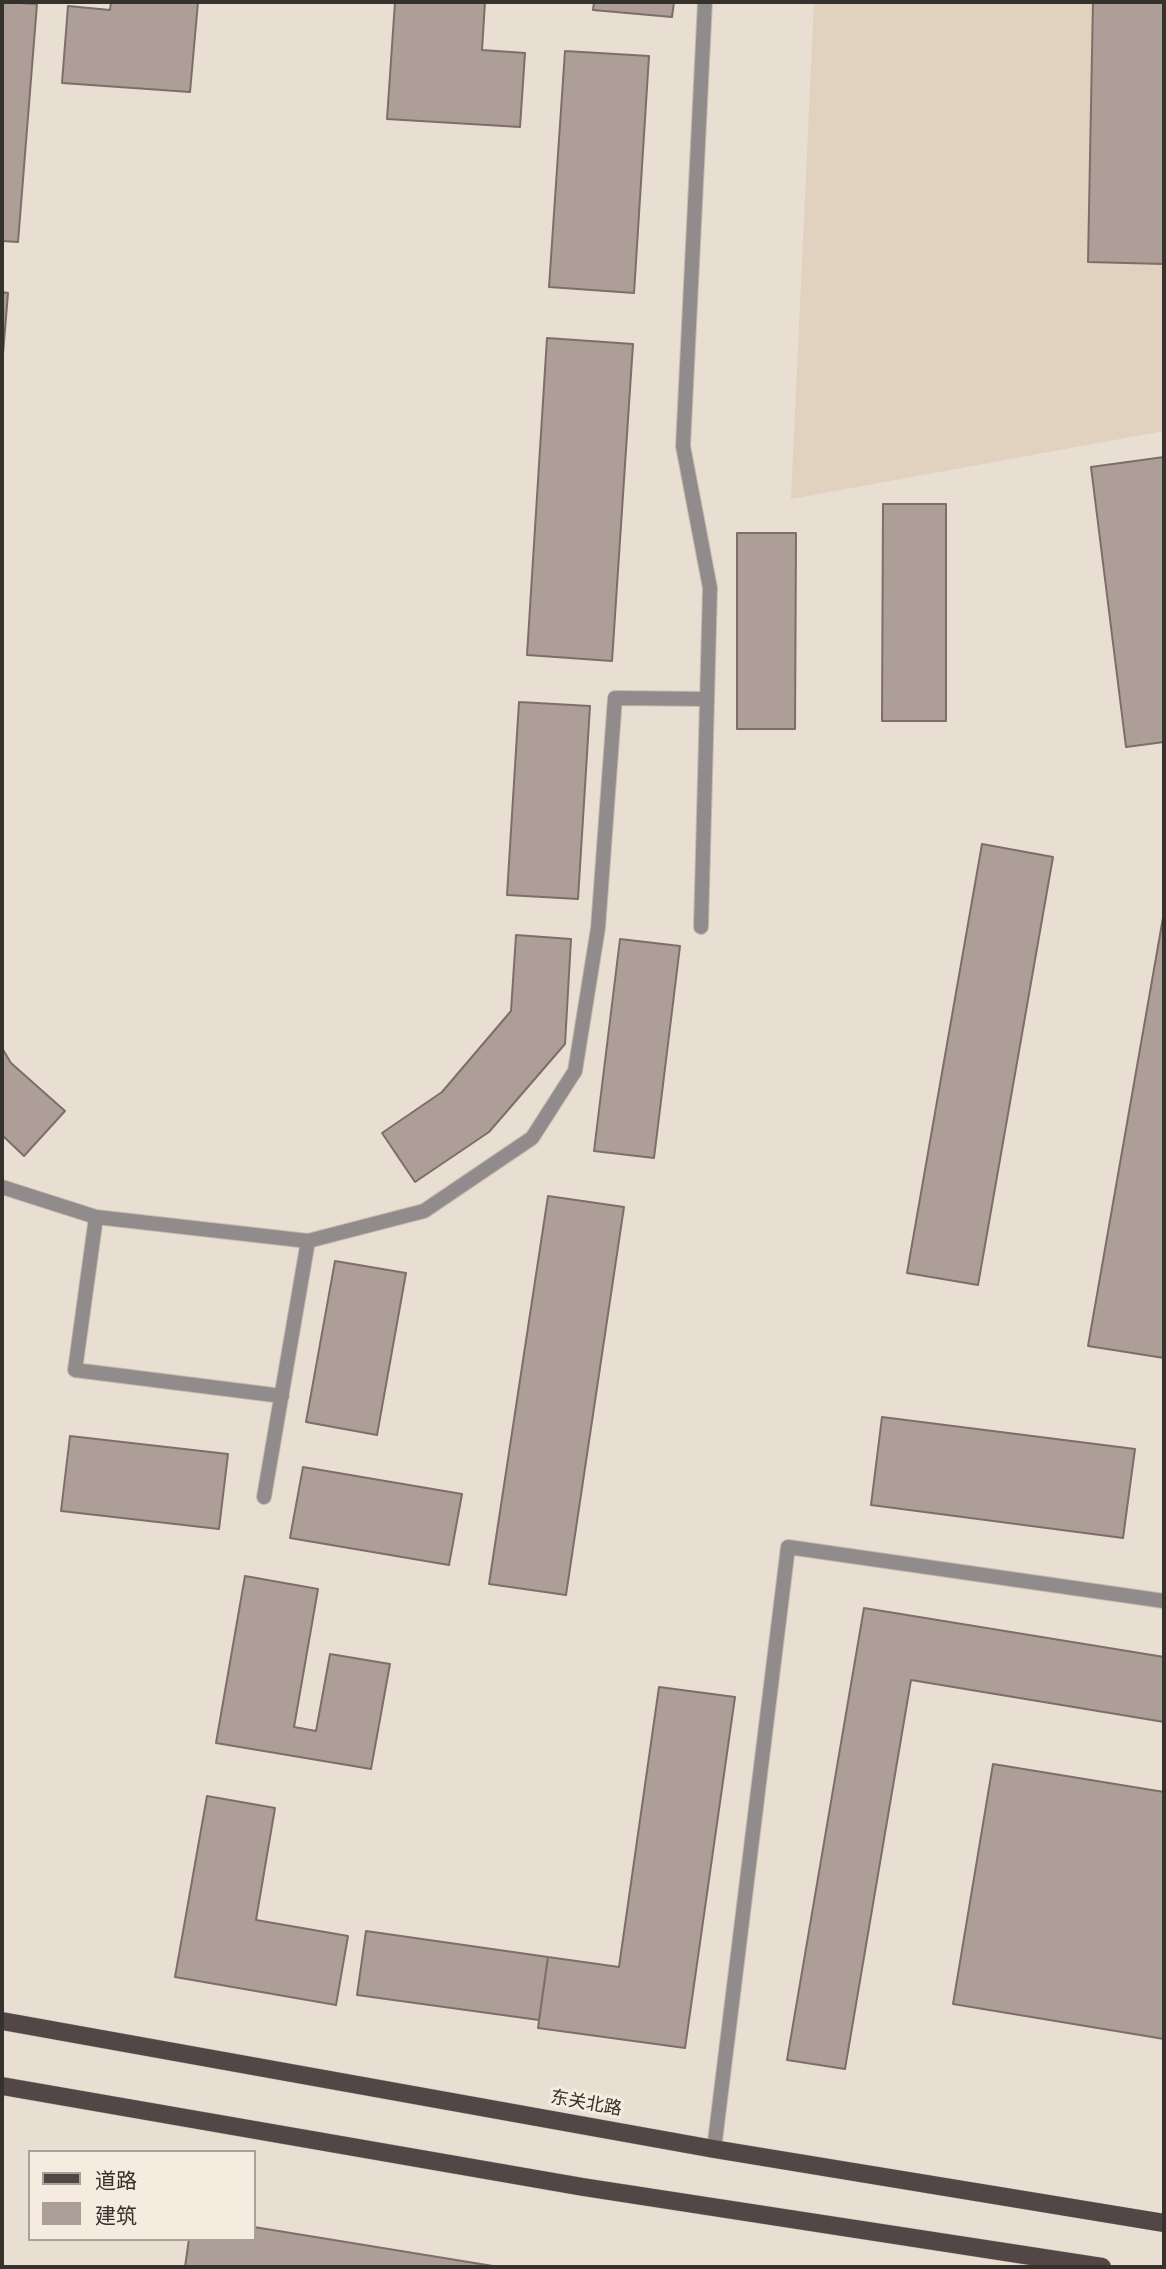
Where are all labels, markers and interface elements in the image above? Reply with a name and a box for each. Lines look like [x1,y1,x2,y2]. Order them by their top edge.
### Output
street label: 东关北路 [549,2087,623,2121]
legend [28,2150,256,2241]
text: 道路 [95,2169,137,2193]
text: 建筑 [95,2204,137,2228]

